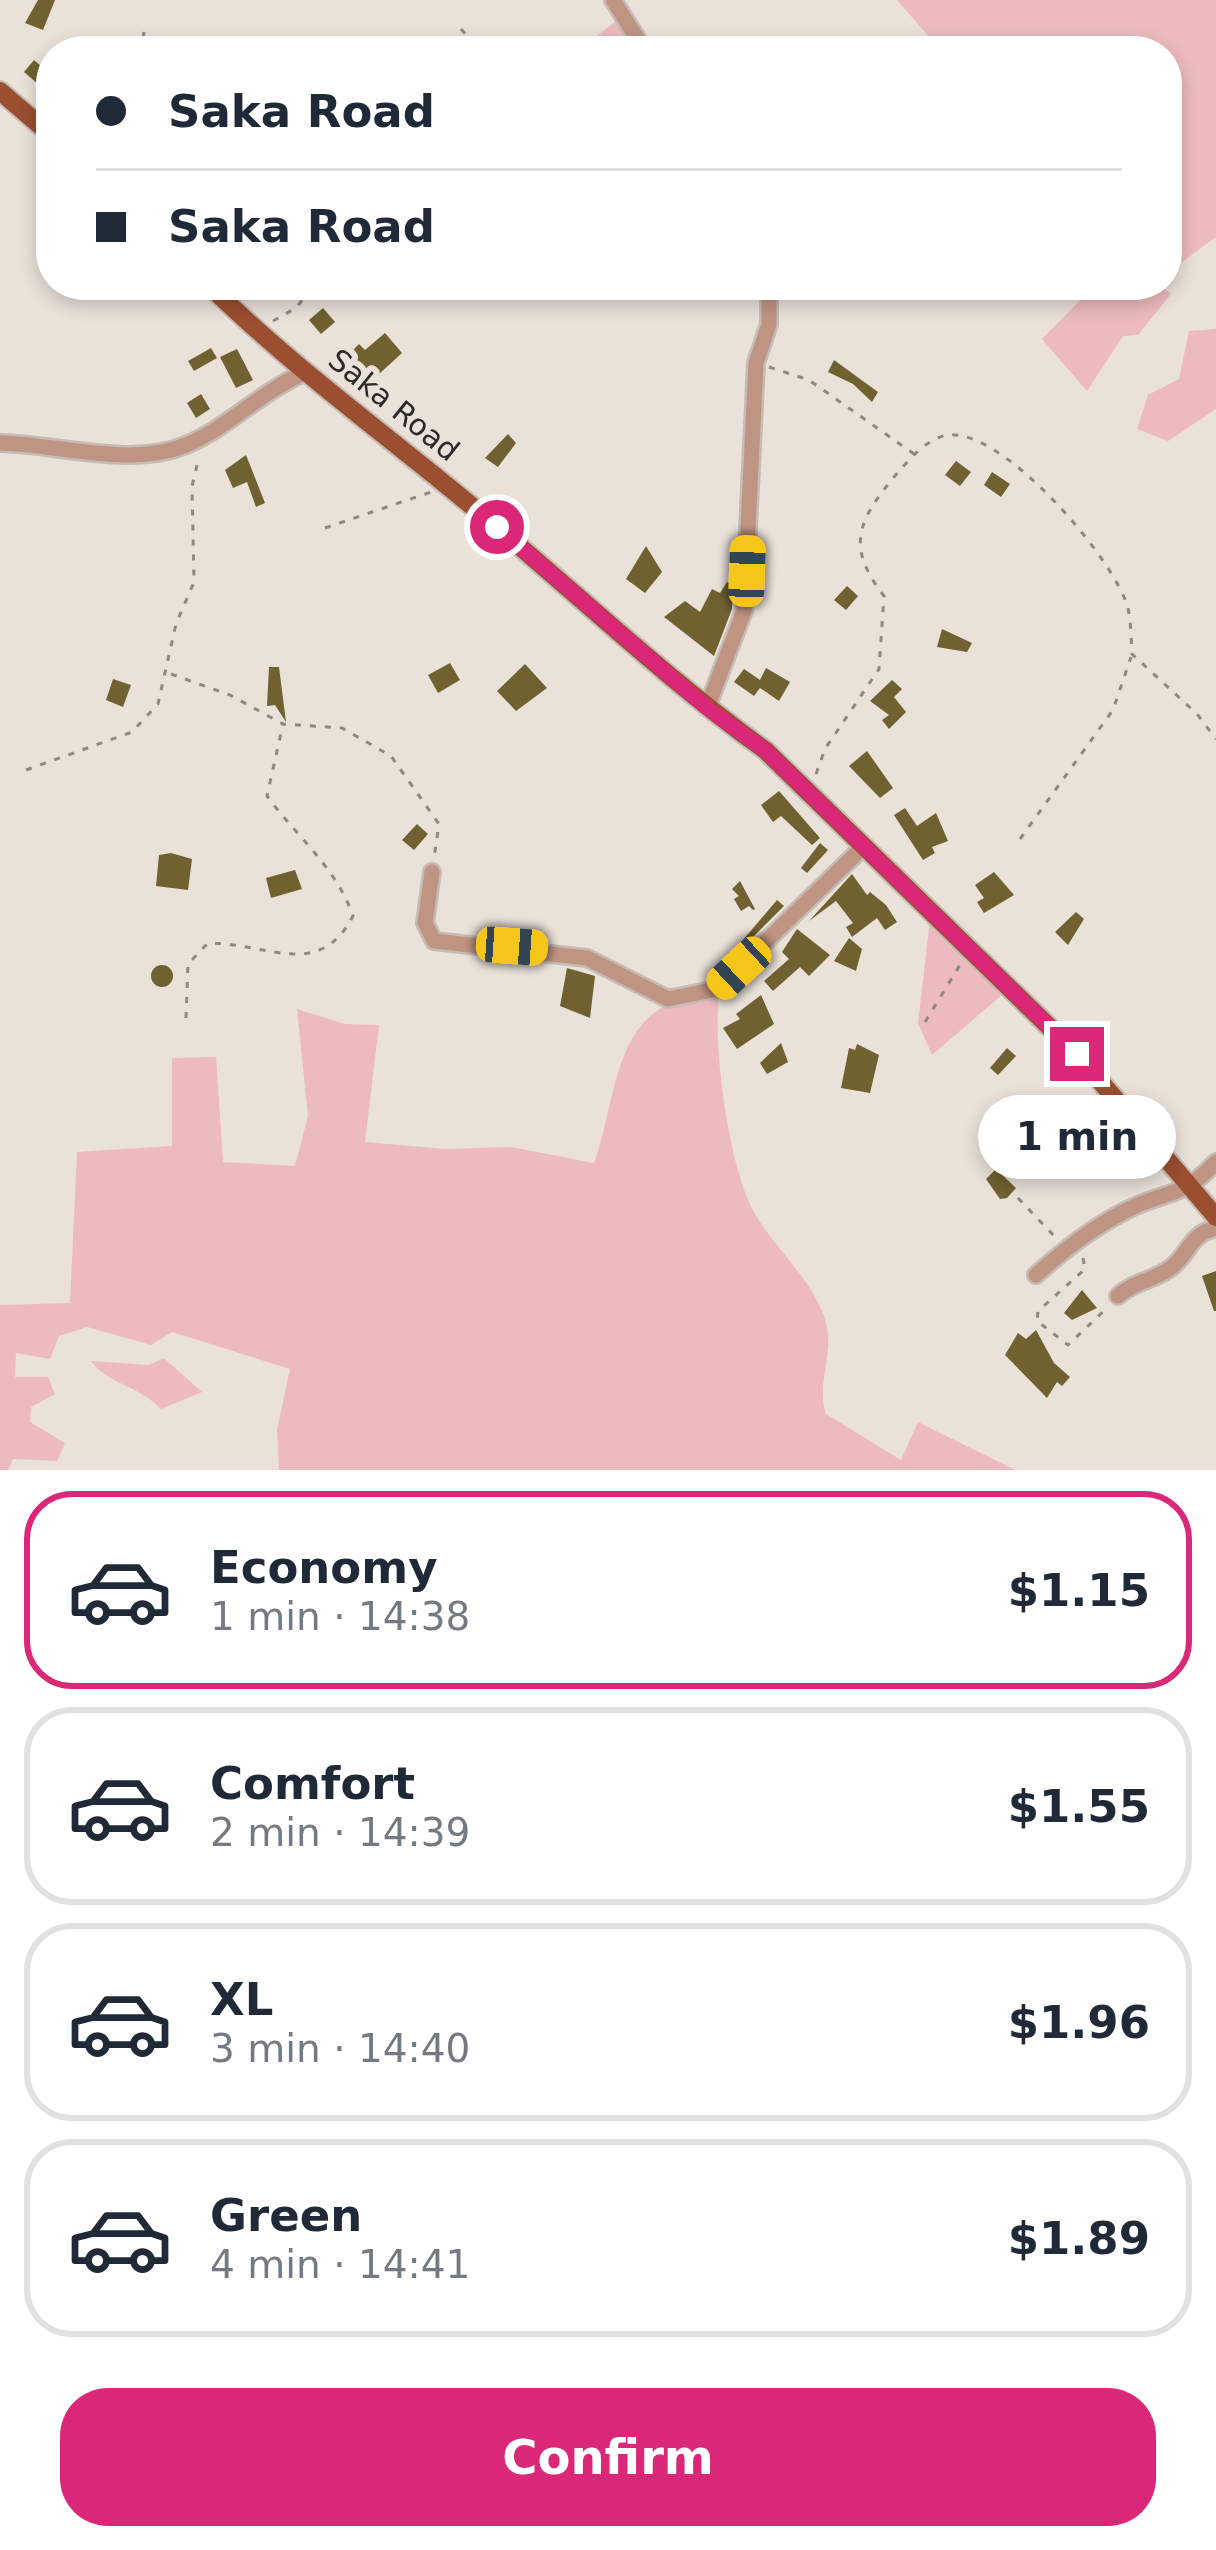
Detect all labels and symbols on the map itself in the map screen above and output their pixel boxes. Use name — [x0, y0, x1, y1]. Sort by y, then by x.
street label: Saka Road — [322, 342, 466, 468]
route start — [470, 500, 524, 554]
car — [728, 534, 766, 608]
car — [475, 926, 549, 966]
car — [700, 930, 778, 1006]
route end — [1050, 1027, 1104, 1081]
callout: 1 min — [978, 1096, 1176, 1180]

